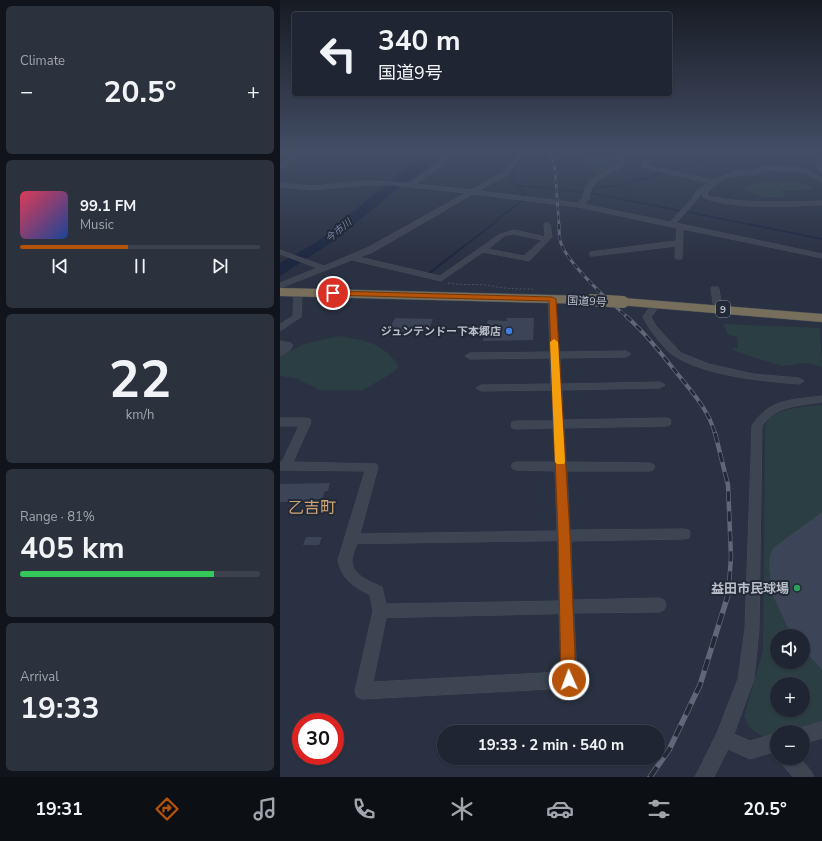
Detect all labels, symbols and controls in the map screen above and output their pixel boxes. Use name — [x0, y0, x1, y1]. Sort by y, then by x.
text: 340 m — [378, 22, 461, 60]
icon: left — [312, 28, 364, 80]
text: Climate — [20, 52, 65, 70]
text: 国道9号 — [378, 61, 443, 85]
text: 20.5° — [104, 72, 176, 113]
text: − — [20, 77, 33, 107]
text: + — [247, 77, 260, 107]
text: 99.1 FM — [80, 196, 136, 216]
water label: 今市川 — [323, 215, 355, 246]
text: Music — [80, 216, 114, 234]
icon: previous — [49, 255, 71, 277]
icon: pause — [129, 255, 151, 277]
icon: next — [209, 255, 231, 277]
pin — [316, 276, 350, 310]
icon: arrive — [322, 282, 344, 304]
street label: 国道9号 — [567, 293, 607, 310]
road number: 9 — [716, 301, 730, 317]
place label: ジュンテンドー下本郷店 — [381, 324, 501, 339]
marker: ジュンテンドー下本郷店 — [504, 326, 514, 336]
text: 22 — [109, 344, 171, 415]
text: km/h — [126, 406, 154, 424]
district label: 乙吉町 — [288, 497, 336, 519]
text: Range · 81% — [20, 508, 95, 526]
text: 405 km — [20, 528, 125, 569]
place label: 益田市民球場 — [711, 580, 789, 598]
marker: 益田市民球場 — [792, 583, 802, 593]
map controls — [770, 629, 810, 765]
button: sound — [770, 629, 810, 669]
position arrow — [548, 659, 590, 701]
text: Arrival — [20, 668, 59, 686]
button: + — [770, 677, 810, 717]
text: 19:33 — [20, 688, 99, 729]
speed limit sign: 30 — [292, 713, 344, 765]
button: − — [770, 725, 810, 765]
text: 19:33 · 2 min · 540 m — [478, 735, 624, 755]
icon: directions — [153, 795, 181, 823]
icon: music — [251, 795, 279, 823]
icon: phone — [350, 795, 378, 823]
icon: climate — [448, 795, 476, 823]
icon: car — [546, 795, 574, 823]
icon: filters — [645, 795, 673, 823]
text: 19:31 — [35, 797, 83, 821]
text: 20.5° — [743, 797, 787, 821]

